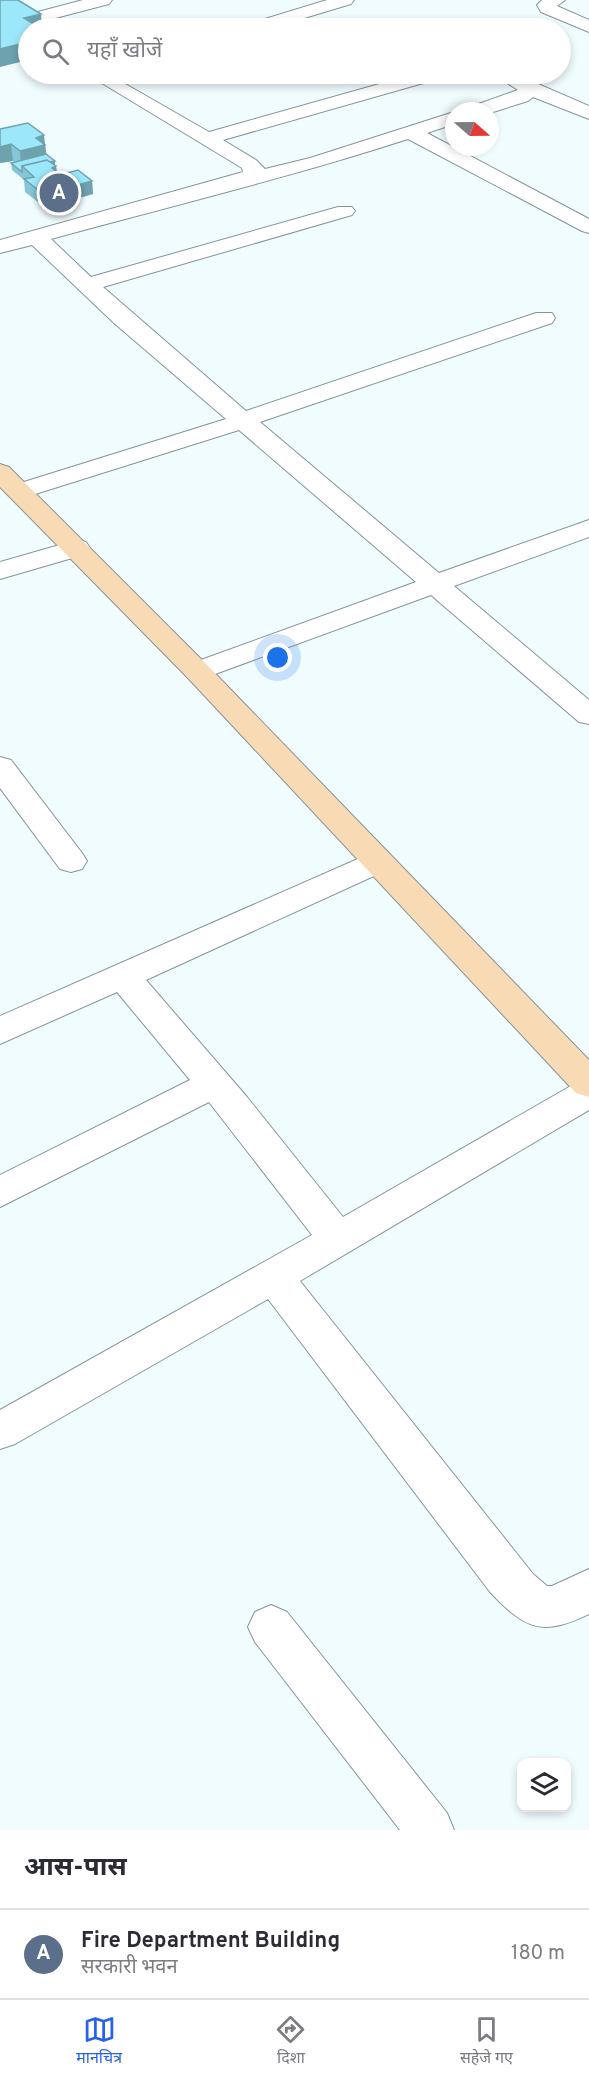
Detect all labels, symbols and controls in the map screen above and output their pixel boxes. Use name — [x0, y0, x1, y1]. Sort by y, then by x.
search box — [18, 18, 571, 84]
icon: search — [39, 35, 72, 68]
text: यहाँ खोजें — [87, 38, 162, 65]
north arrow — [445, 102, 499, 156]
pin: A — [40, 170, 78, 216]
your location — [263, 643, 292, 672]
map controls — [517, 1758, 571, 1812]
button: layers — [517, 1758, 571, 1812]
text: आस-पास — [24, 1852, 127, 1885]
text: Fire Department Building — [81, 1928, 340, 1955]
text: A — [36, 1941, 51, 1967]
text: 180 m — [511, 1941, 565, 1967]
text: सरकारी भवन — [81, 1955, 178, 1981]
tab: मानचित्र — [76, 2013, 122, 2070]
tab: दिशा — [274, 2013, 307, 2070]
tab: सहेजे गए — [460, 2013, 513, 2070]

